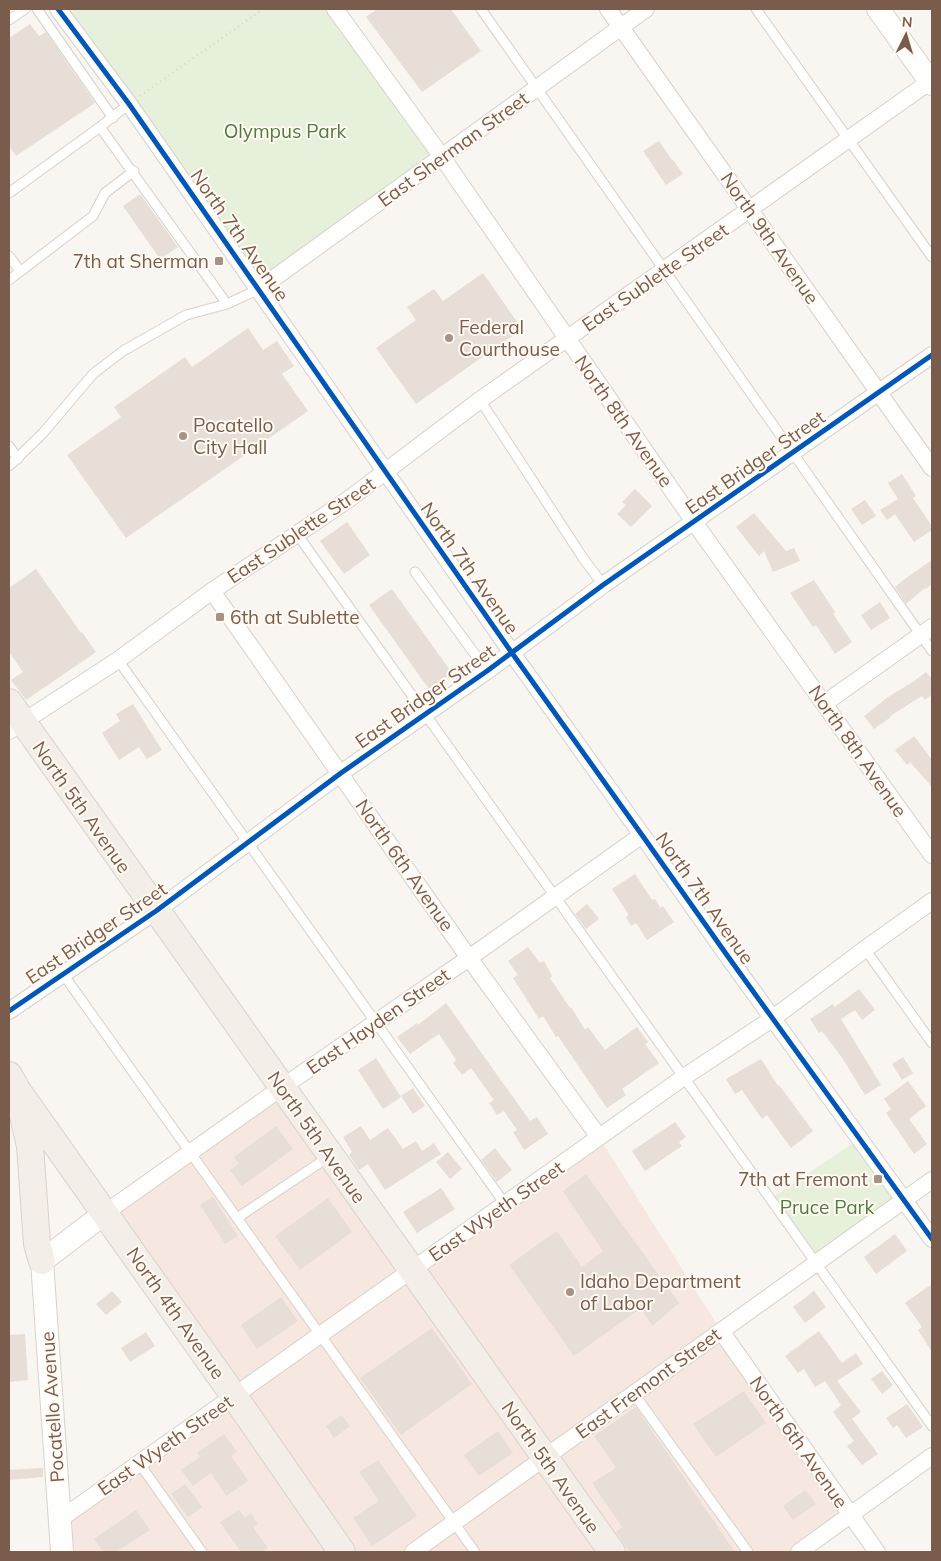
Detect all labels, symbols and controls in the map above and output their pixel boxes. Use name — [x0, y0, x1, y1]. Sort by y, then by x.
north arrow — [881, 10, 931, 60]
text: N — [901, 13, 913, 31]
street label: East Sherman Street — [373, 86, 533, 212]
park label: Olympus Park — [224, 119, 347, 143]
street label: North 7th Avenue — [186, 164, 294, 306]
street label: North 9th Avenue — [716, 167, 824, 309]
street label: East Sublette Street — [577, 217, 733, 337]
place label: 7th at Sherman — [72, 249, 209, 273]
marker: 7th at Sherman — [213, 255, 225, 267]
place label: Federal Courthouse — [459, 315, 560, 361]
marker: Federal Courthouse — [443, 332, 455, 344]
street label: North 8th Avenue — [570, 350, 678, 492]
street label: East Bridger Street — [680, 405, 830, 519]
place label: Pocatello City Hall — [193, 413, 273, 459]
marker: Pocatello City Hall — [177, 430, 189, 442]
street label: East Sublette Street — [222, 471, 380, 588]
street label: North 7th Avenue — [416, 497, 524, 639]
place label: 6th at Sublette — [230, 605, 360, 629]
marker: 6th at Sublette — [214, 611, 226, 623]
street label: East Bridger Street — [350, 639, 500, 753]
street label: North 8th Avenue — [804, 680, 912, 822]
street label: North 5th Avenue — [28, 736, 136, 878]
street label: North 6th Avenue — [351, 794, 459, 936]
street label: North 7th Avenue — [651, 827, 759, 969]
street label: East Bridger Street — [21, 877, 172, 989]
street label: East Hayden Street — [302, 962, 455, 1079]
street label: North 5th Avenue — [263, 1066, 371, 1208]
street label: East Wyeth Street — [424, 1155, 569, 1267]
place label: 7th at Fremont — [738, 1167, 868, 1191]
marker: 7th at Fremont — [872, 1173, 884, 1185]
park label: Pruce Park — [780, 1195, 874, 1219]
street label: North 4th Avenue — [122, 1242, 230, 1384]
place label: Idaho Department of Labor — [580, 1269, 741, 1315]
marker: Idaho Department of Labor — [564, 1286, 576, 1298]
street label: East Fremont Street — [571, 1322, 726, 1444]
street label: Pocatello Avenue — [35, 1331, 69, 1483]
street label: North 6th Avenue — [745, 1371, 853, 1513]
street label: East Wyeth Street — [93, 1389, 238, 1501]
street label: North 5th Avenue — [497, 1396, 605, 1538]

